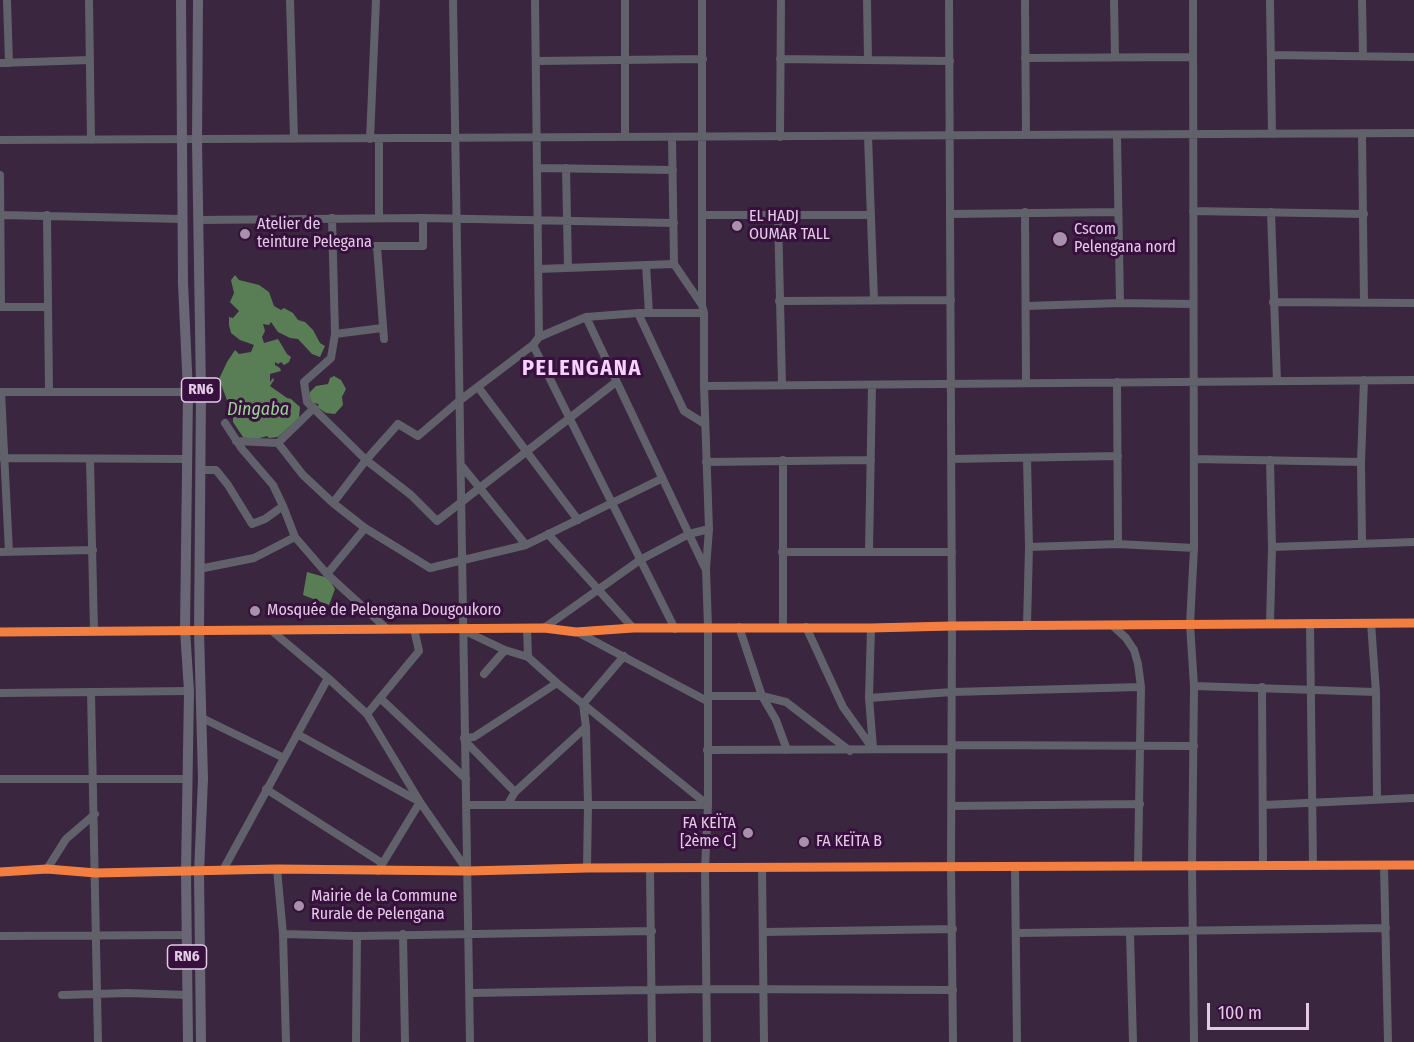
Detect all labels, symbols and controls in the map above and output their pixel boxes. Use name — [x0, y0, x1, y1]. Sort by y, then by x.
place label: EL HADJ OUMAR TALL — [749, 207, 830, 245]
place label: Atelier de teinture Pelegana — [257, 215, 372, 253]
marker: EL HADJ OUMAR TALL — [730, 219, 744, 233]
place label: Cscom Pelengana nord — [1074, 220, 1176, 258]
marker: Atelier de teinture Pelegana — [238, 227, 252, 241]
marker: Cscom Pelengana nord — [1051, 230, 1069, 248]
district label: PELENGANA — [522, 356, 642, 382]
road number: RN6 — [182, 378, 220, 402]
water label: Dingaba — [227, 399, 289, 421]
place label: Mosquée de Pelengana Dougoukoro — [267, 601, 501, 621]
marker: Mosquée de Pelengana Dougoukoro — [248, 604, 262, 618]
place label: FA KEÏTA [2ème C] — [680, 814, 736, 852]
marker: FA KEÏTA [2ème C] — [741, 826, 755, 840]
place label: FA KEÏTA B — [816, 832, 882, 852]
marker: FA KEÏTA B — [797, 835, 811, 849]
place label: Mairie de la Commune Rurale de Pelengana — [311, 887, 457, 925]
marker: Mairie de la Commune Rurale de Pelengana — [292, 899, 306, 913]
road number: RN6 — [168, 945, 207, 969]
scale bar — [1210, 991, 1312, 1029]
text: 100 m — [1218, 1002, 1262, 1024]

